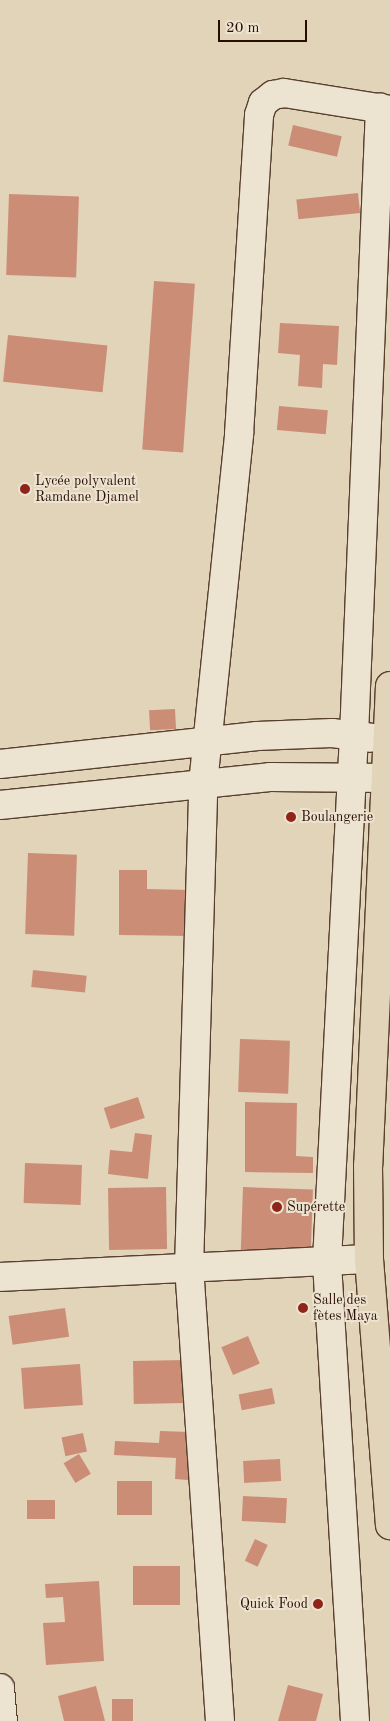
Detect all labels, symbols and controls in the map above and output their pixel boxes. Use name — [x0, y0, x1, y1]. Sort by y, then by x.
scale bar — [220, 10, 309, 42]
text: 20 m — [226, 21, 260, 36]
place label: Lycée polyvalent Ramdane Djamel — [35, 473, 139, 506]
marker: Lycée polyvalent Ramdane Djamel — [19, 483, 31, 495]
place label: Boulangerie — [301, 809, 373, 825]
marker: Boulangerie — [285, 811, 297, 823]
place label: Supérette — [287, 1199, 345, 1215]
marker: Supérette — [271, 1201, 283, 1213]
place label: Salle des fètes Maya — [313, 1292, 378, 1324]
marker: Salle des fètes Maya — [297, 1302, 309, 1314]
place label: Quick Food — [240, 1596, 308, 1612]
marker: Quick Food — [312, 1598, 324, 1610]

